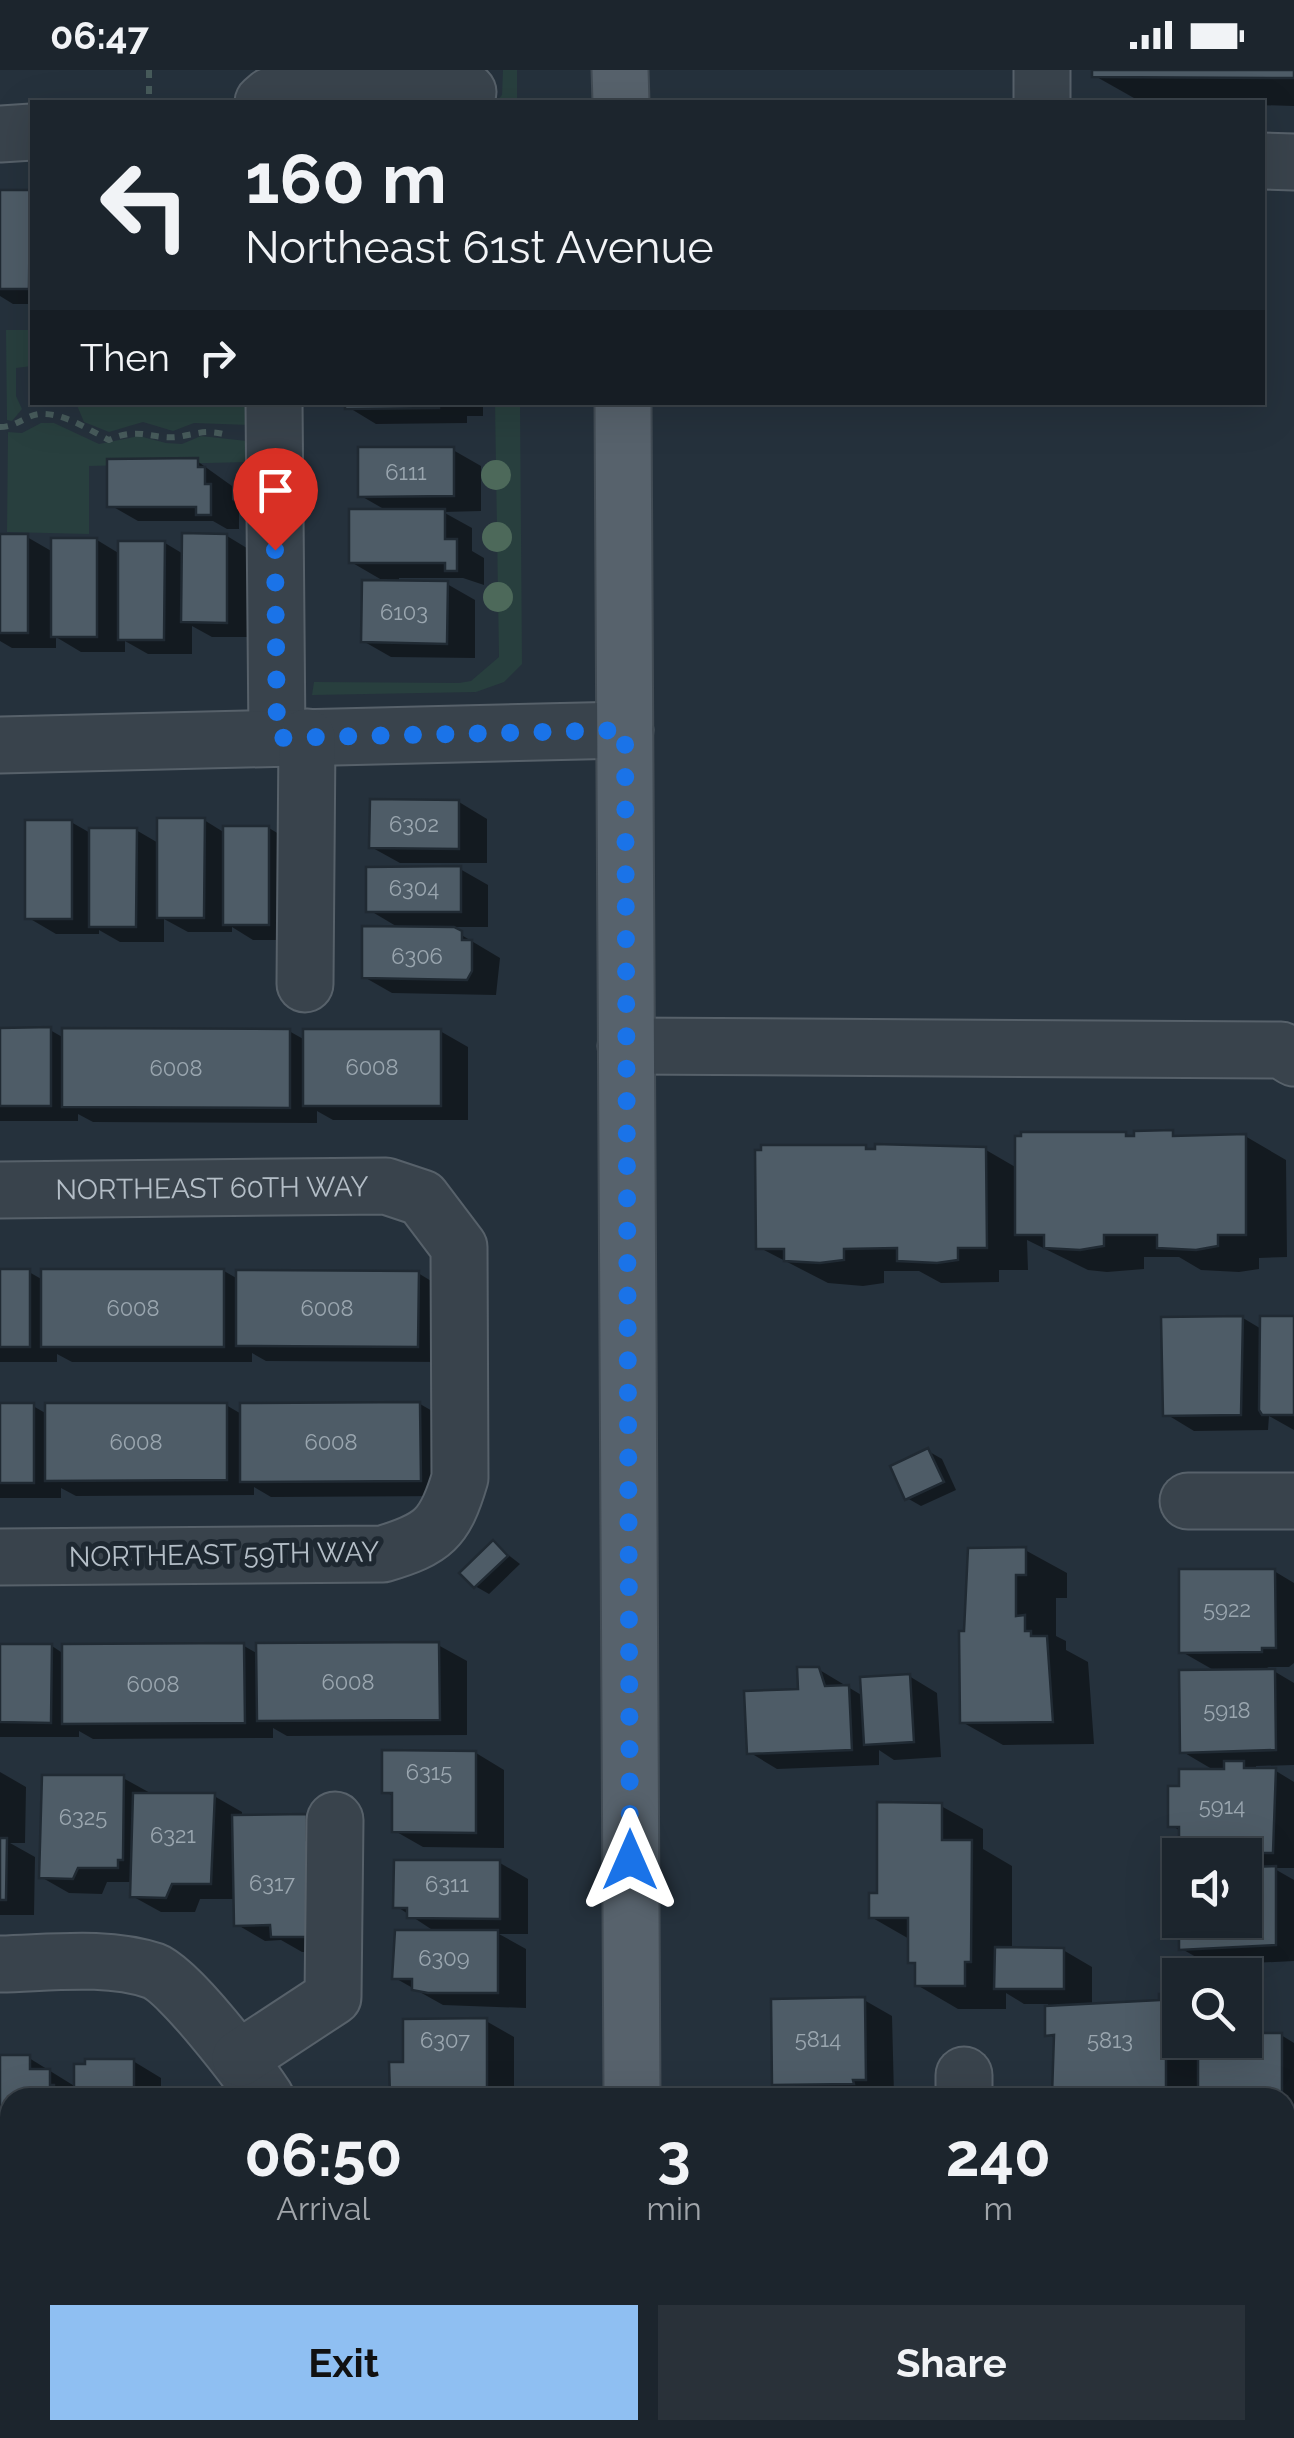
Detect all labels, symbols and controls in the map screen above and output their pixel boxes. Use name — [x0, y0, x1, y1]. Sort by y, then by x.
text: 06:47 — [50, 13, 149, 58]
text: 160 m — [245, 137, 447, 219]
icon: left — [80, 140, 210, 270]
text: Northeast 61st Avenue — [245, 221, 714, 274]
icon: right — [190, 330, 245, 385]
text: Then — [80, 335, 170, 380]
pin — [233, 448, 318, 551]
house number: 6111 — [385, 459, 427, 485]
icon: arrive — [248, 463, 303, 518]
house number: 6103 — [380, 599, 428, 625]
house number: 6302 — [389, 811, 439, 837]
house number: 6304 — [389, 875, 439, 901]
house number: 6306 — [391, 943, 443, 969]
house number: 6008 — [345, 1054, 399, 1080]
house number: 6008 — [149, 1055, 203, 1081]
street label: NORTHEAST 60TH WAY — [55, 1170, 369, 1206]
house number: 6008 — [106, 1295, 160, 1321]
house number: 6008 — [300, 1295, 354, 1321]
house number: 6008 — [109, 1429, 163, 1455]
house number: 6008 — [304, 1429, 358, 1455]
street label: NORTHEAST 59TH WAY — [68, 1535, 380, 1574]
house number: 5922 — [1203, 1596, 1251, 1622]
house number: 6008 — [321, 1669, 375, 1695]
house number: 6008 — [126, 1671, 180, 1697]
house number: 5918 — [1203, 1697, 1251, 1723]
house number: 6315 — [406, 1759, 452, 1785]
house number: 5914 — [1199, 1793, 1245, 1819]
house number: 6325 — [59, 1804, 107, 1830]
position arrow — [578, 1808, 682, 1912]
house number: 6321 — [150, 1822, 196, 1848]
map controls — [1162, 1838, 1262, 2058]
button: sound — [1162, 1838, 1262, 1938]
house number: 6317 — [249, 1870, 295, 1896]
house number: 6311 — [425, 1871, 469, 1897]
house number: 6309 — [418, 1945, 470, 1971]
button: search — [1162, 1958, 1262, 2058]
house number: 5814 — [795, 2026, 841, 2052]
house number: 6307 — [420, 2027, 470, 2053]
house number: 5813 — [1087, 2027, 1133, 2053]
text: 06:50 — [244, 2120, 402, 2190]
text: 3 — [657, 2120, 691, 2190]
text: 240 — [946, 2120, 1051, 2190]
text: Arrival — [276, 2190, 370, 2227]
text: min — [647, 2190, 702, 2227]
text: m — [984, 2190, 1013, 2227]
button: Exit — [50, 2305, 638, 2420]
button: Share — [658, 2305, 1245, 2420]

